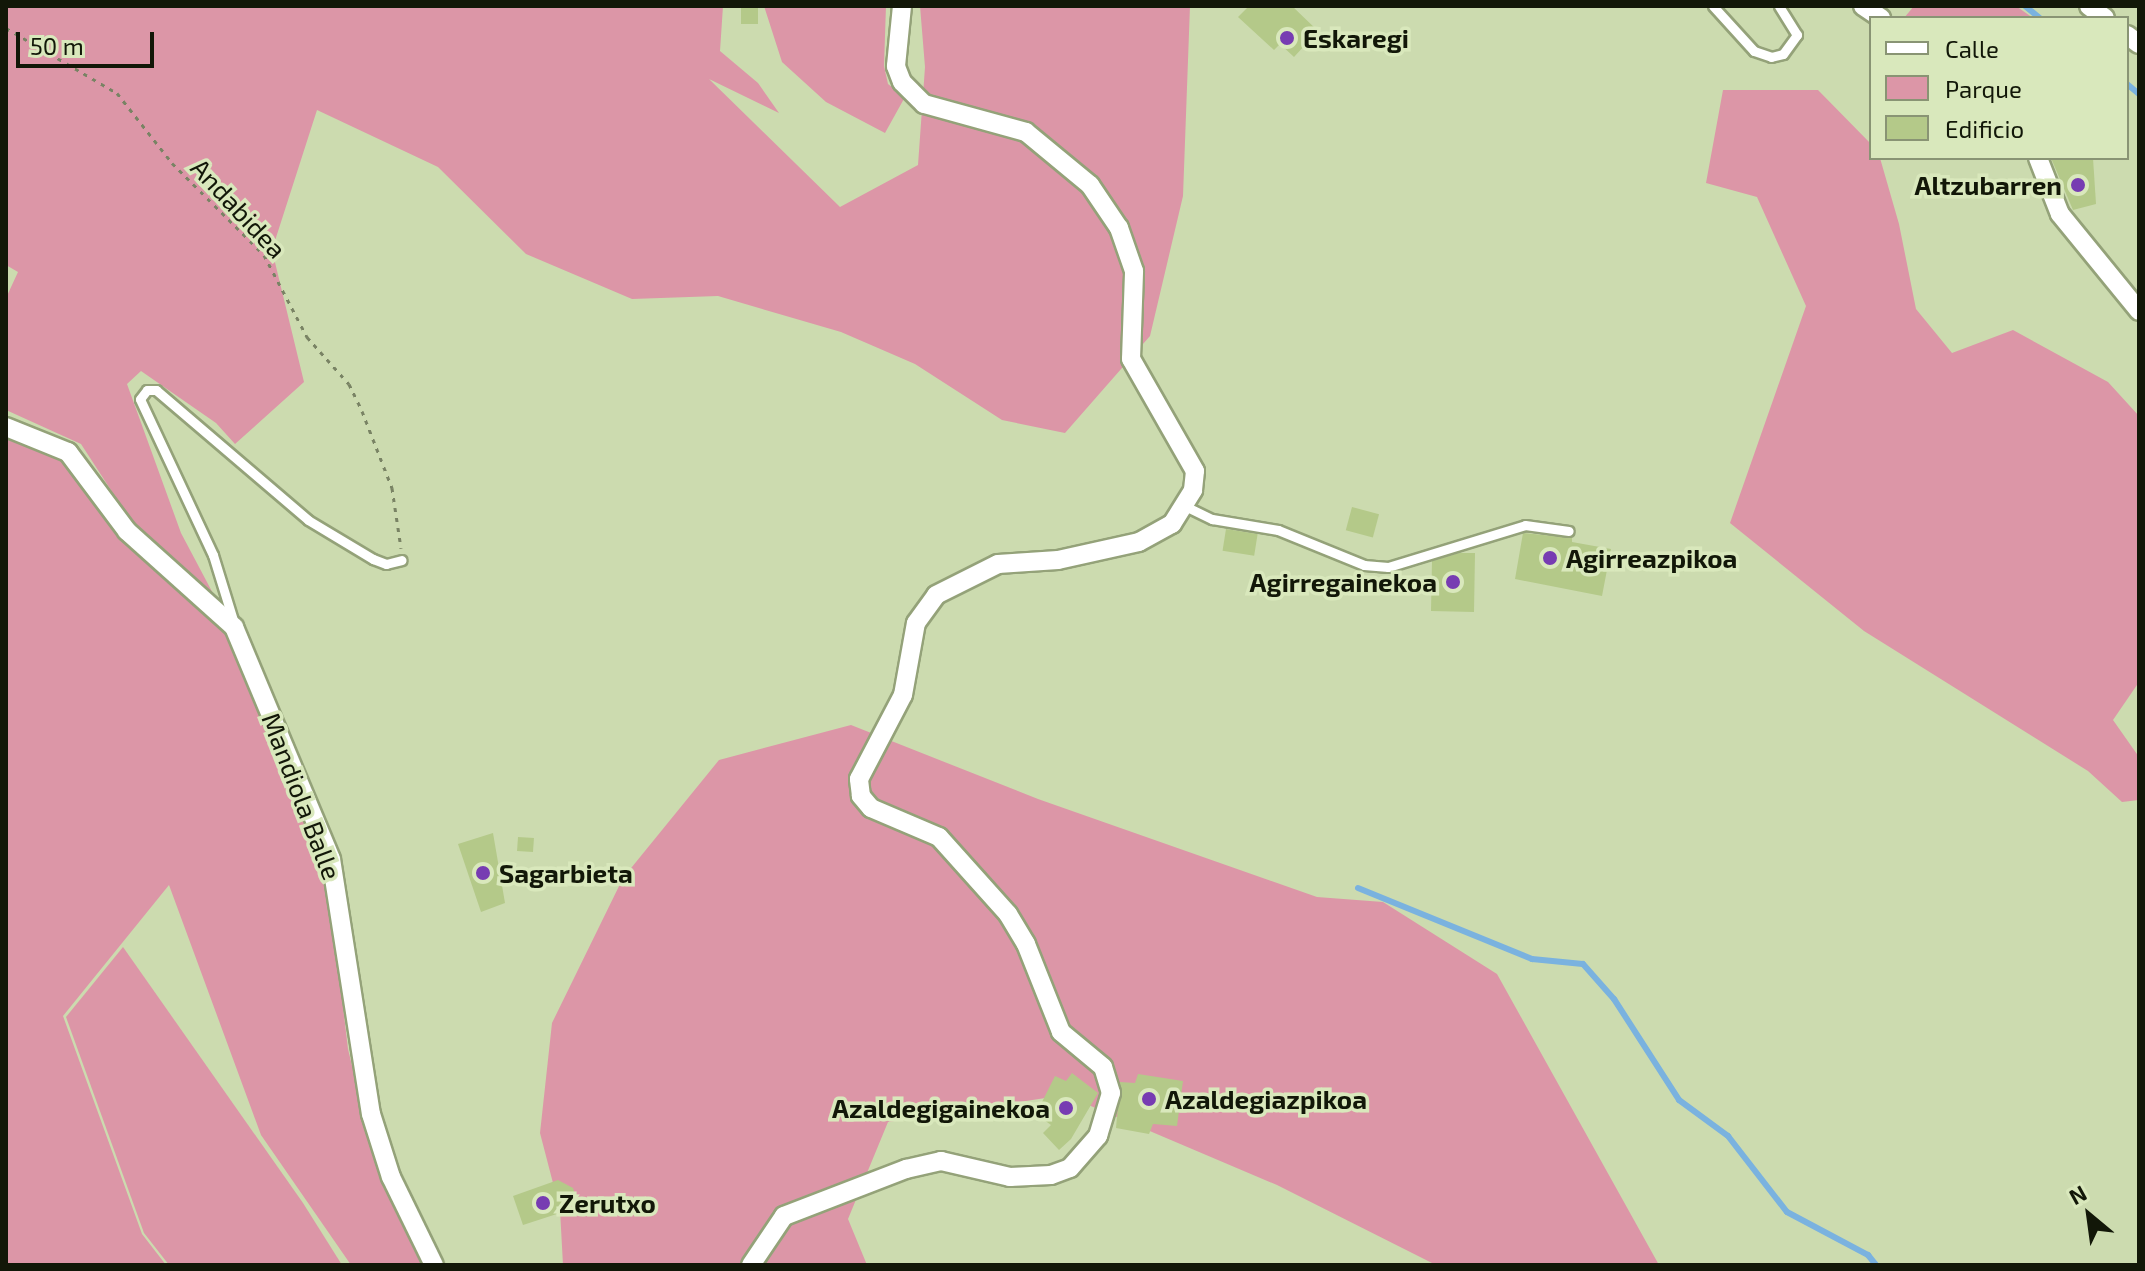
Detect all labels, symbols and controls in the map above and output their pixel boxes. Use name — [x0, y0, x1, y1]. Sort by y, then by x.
scale bar — [20, 16, 158, 66]
legend — [1869, 16, 2129, 160]
place label: Eskaregi — [1303, 22, 1409, 54]
marker: Eskaregi — [1278, 29, 1296, 47]
text: 50 m — [30, 31, 84, 60]
text: Calle — [1945, 34, 1999, 63]
text: Parque — [1945, 74, 2022, 103]
text: Edificio — [1945, 114, 2024, 143]
street label: Andabidea — [185, 152, 293, 264]
place label: Altzubarren — [1915, 169, 2062, 201]
marker: Altzubarren — [2069, 176, 2087, 194]
place label: Agirreazpikoa — [1566, 542, 1737, 574]
marker: Agirreazpikoa — [1541, 549, 1559, 567]
place label: Agirregainekoa — [1250, 566, 1437, 598]
marker: Agirregainekoa — [1444, 573, 1462, 591]
street label: Mandiola Balle — [256, 708, 348, 884]
place label: Sagarbieta — [499, 857, 633, 889]
marker: Sagarbieta — [474, 864, 492, 882]
place label: Azaldegiazpikoa — [1165, 1083, 1367, 1115]
marker: Azaldegiazpikoa — [1140, 1090, 1158, 1108]
place label: Azaldegigainekoa — [832, 1092, 1050, 1124]
marker: Azaldegigainekoa — [1057, 1099, 1075, 1117]
north arrow — [2049, 1175, 2129, 1255]
text: N — [2064, 1179, 2091, 1209]
place label: Zerutxo — [559, 1187, 656, 1219]
marker: Zerutxo — [534, 1194, 552, 1212]

